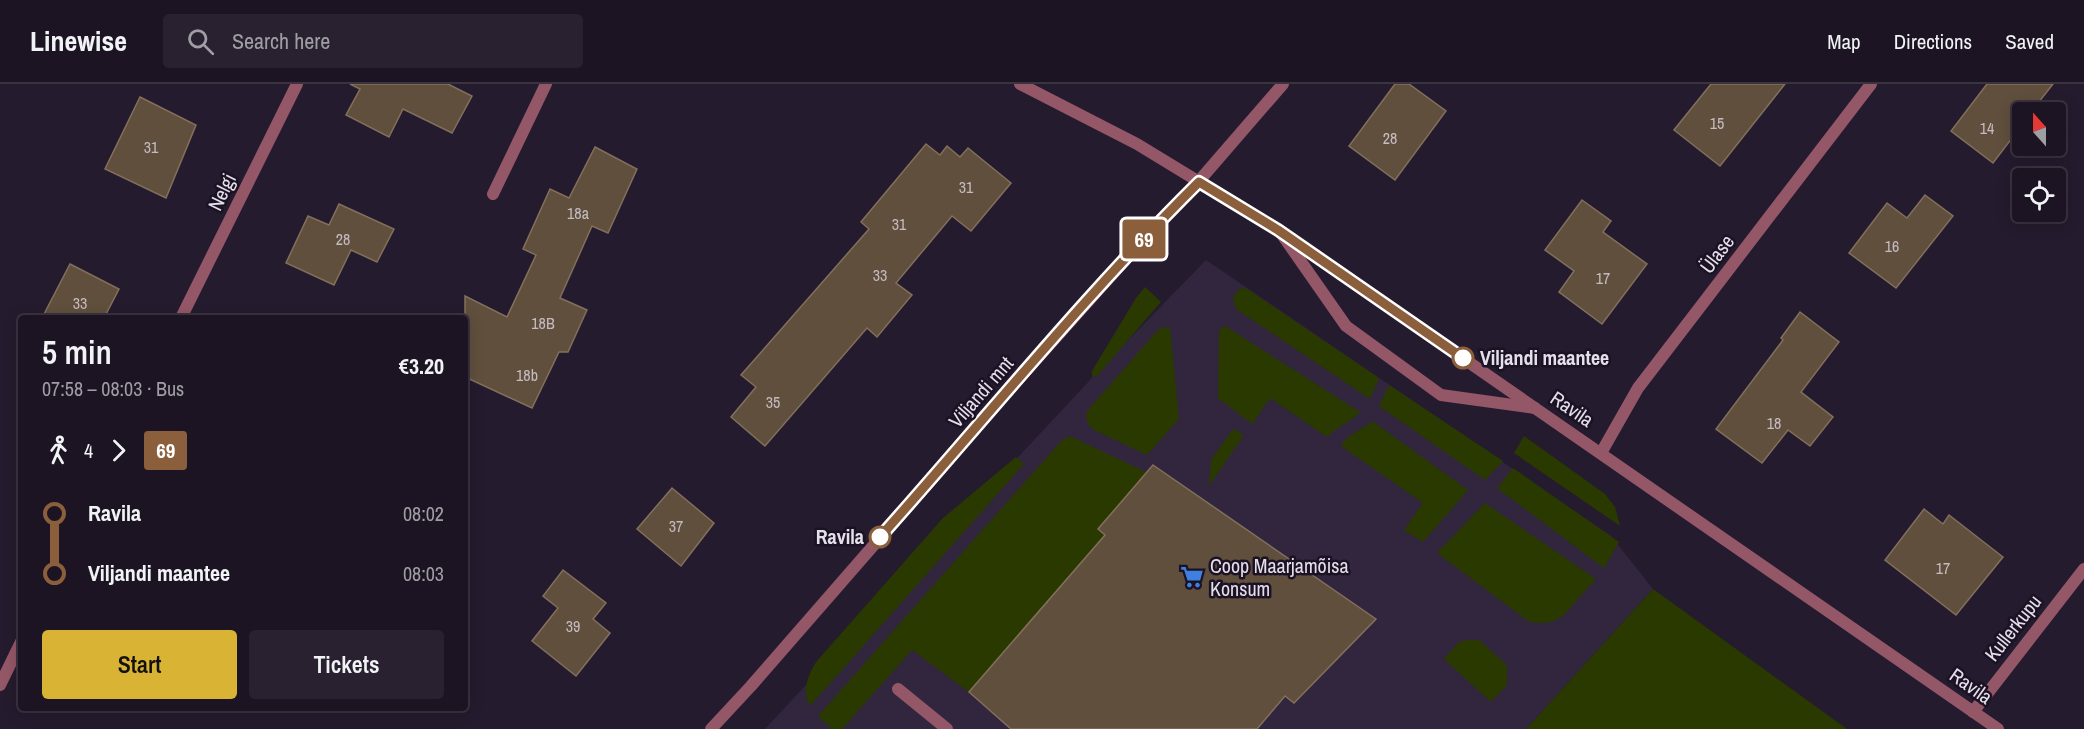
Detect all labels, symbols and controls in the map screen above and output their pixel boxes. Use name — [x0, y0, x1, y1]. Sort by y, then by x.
search box — [163, 14, 583, 68]
text: Linewise — [30, 22, 127, 60]
icon: search — [184, 25, 217, 58]
text: Search here — [232, 26, 330, 56]
text: Map — [1827, 27, 1861, 56]
text: Directions — [1894, 27, 1972, 56]
text: Saved — [2005, 27, 2054, 56]
north arrow — [2012, 102, 2066, 156]
map controls — [2012, 102, 2066, 222]
house number: 15 — [1710, 112, 1724, 134]
house number: 14 — [1980, 117, 1994, 139]
house number: 28 — [1383, 127, 1397, 149]
house number: 31 — [144, 136, 159, 158]
button: locate — [2012, 168, 2066, 222]
street label: Nelgi — [201, 169, 242, 215]
house number: 31 — [959, 176, 974, 198]
house number: 18a — [567, 202, 590, 224]
house number: 31 — [892, 213, 907, 235]
line badge: 69 — [1117, 220, 1171, 258]
text: 69 — [1134, 225, 1154, 254]
house number: 28 — [336, 228, 350, 250]
street label: Ülase — [1693, 229, 1740, 279]
house number: 16 — [1885, 235, 1899, 257]
house number: 33 — [873, 264, 887, 286]
house number: 17 — [1596, 267, 1610, 289]
house number: 33 — [73, 292, 87, 314]
house number: 18B — [531, 312, 555, 334]
text: 5 min — [42, 330, 112, 374]
place label: Viljandi maantee — [1480, 344, 1609, 371]
marker: Viljandi maantee — [1452, 347, 1474, 369]
street label: Viljandi mnt — [942, 350, 1019, 433]
text: €3.20 — [399, 351, 444, 381]
house number: 18b — [516, 364, 538, 386]
text: 07:58 – 08:03 · Bus — [42, 375, 184, 402]
street label: Ravila — [1545, 384, 1599, 433]
house number: 35 — [766, 391, 780, 413]
house number: 18 — [1767, 412, 1781, 434]
icon: walk — [42, 434, 75, 467]
icon: forward — [102, 434, 135, 467]
text: 69 — [156, 436, 175, 465]
text: 4 — [84, 437, 93, 464]
text: Ravila — [88, 498, 141, 528]
text: 08:02 — [403, 500, 444, 527]
house number: 37 — [669, 515, 683, 537]
place label: Ravila — [816, 523, 864, 550]
marker: Ravila — [869, 526, 891, 548]
place label: Coop Maarjamõisa Konsum — [1210, 552, 1349, 602]
house number: 17 — [1936, 557, 1950, 579]
text: Viljandi maantee — [88, 558, 230, 588]
text: 08:03 — [403, 560, 444, 587]
supermarket icon: Coop Maarjamõisa Konsum — [1179, 564, 1205, 590]
street label: Kullerkupu — [1978, 589, 2047, 667]
house number: 39 — [566, 615, 580, 637]
button: Start — [42, 630, 237, 699]
button: Tickets — [249, 630, 444, 699]
street label: Ravila — [1945, 661, 1998, 710]

